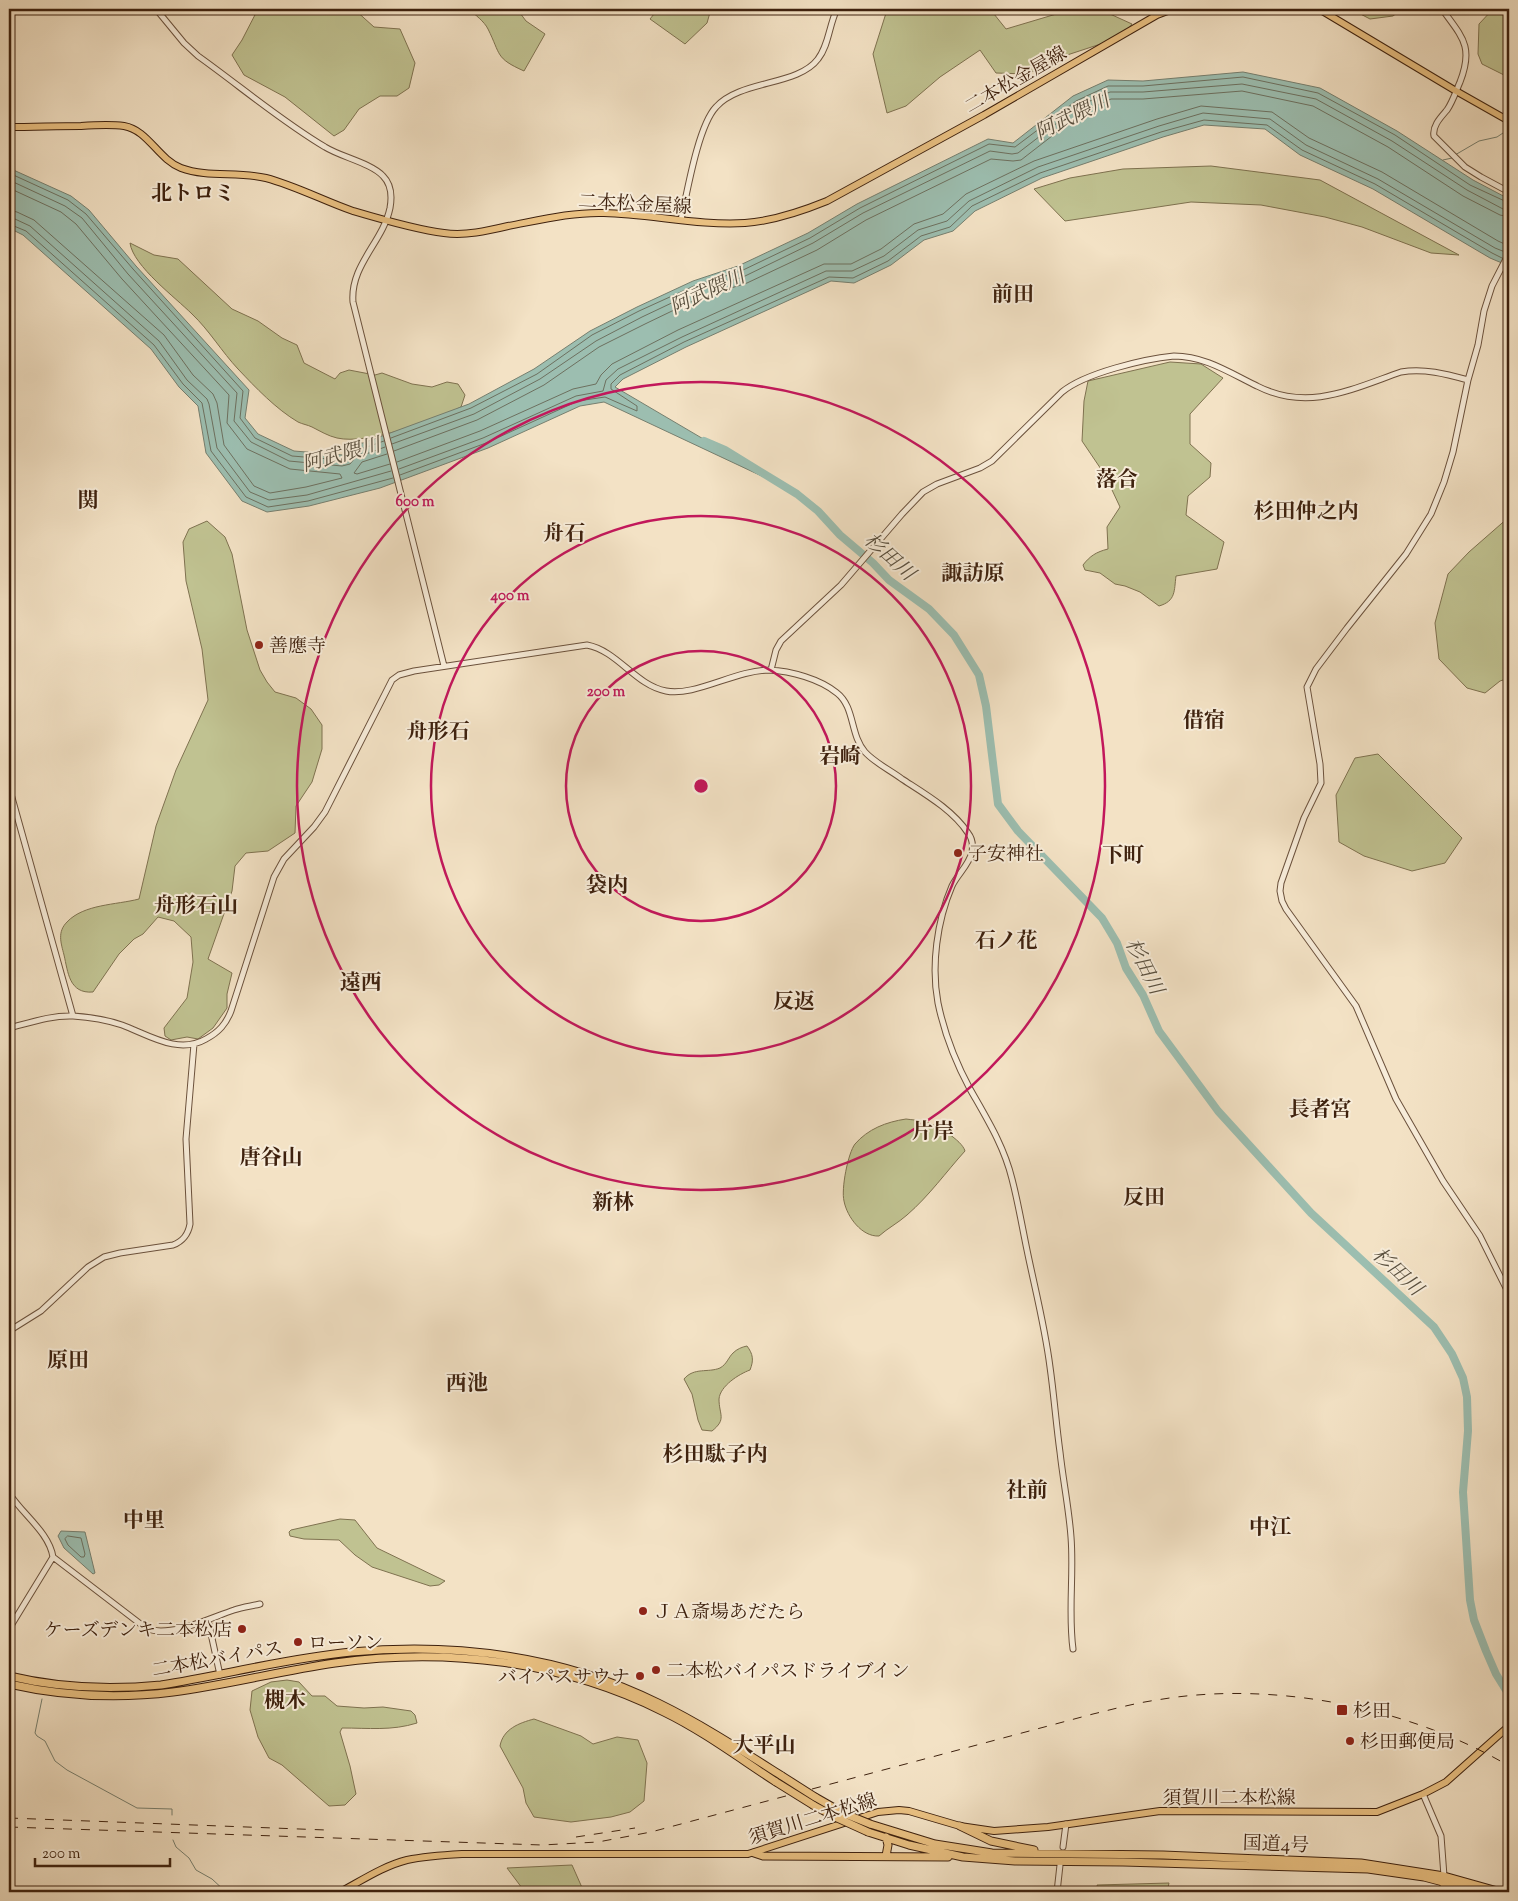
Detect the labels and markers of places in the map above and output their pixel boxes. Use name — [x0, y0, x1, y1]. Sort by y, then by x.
place label: 善應寺 — [269, 634, 326, 661]
marker: 善應寺 — [253, 639, 265, 651]
centre of rings — [692, 777, 710, 795]
place label: 子安神社 — [968, 842, 1044, 869]
marker: 子安神社 — [952, 847, 964, 859]
place label: ＪＡ斎場あだたら — [653, 1600, 805, 1627]
marker: ＪＡ斎場あだたら — [637, 1605, 649, 1617]
place label: ケーズデンキ二本松店 — [44, 1618, 232, 1645]
marker: ケーズデンキ二本松店 — [236, 1623, 248, 1635]
place label: ローソン — [308, 1631, 383, 1658]
marker: ローソン — [292, 1636, 304, 1648]
place label: 二本松バイパスドライブイン — [666, 1659, 910, 1686]
marker: 二本松バイパスドライブイン — [650, 1664, 662, 1676]
place label: バイパスサウナ — [498, 1665, 630, 1692]
marker: バイパスサウナ — [634, 1670, 646, 1682]
place label: 杉田 — [1353, 1699, 1391, 1726]
marker: 杉田 — [1335, 1703, 1349, 1717]
place label: 杉田郵便局 — [1360, 1730, 1455, 1757]
marker: 杉田郵便局 — [1344, 1735, 1356, 1747]

